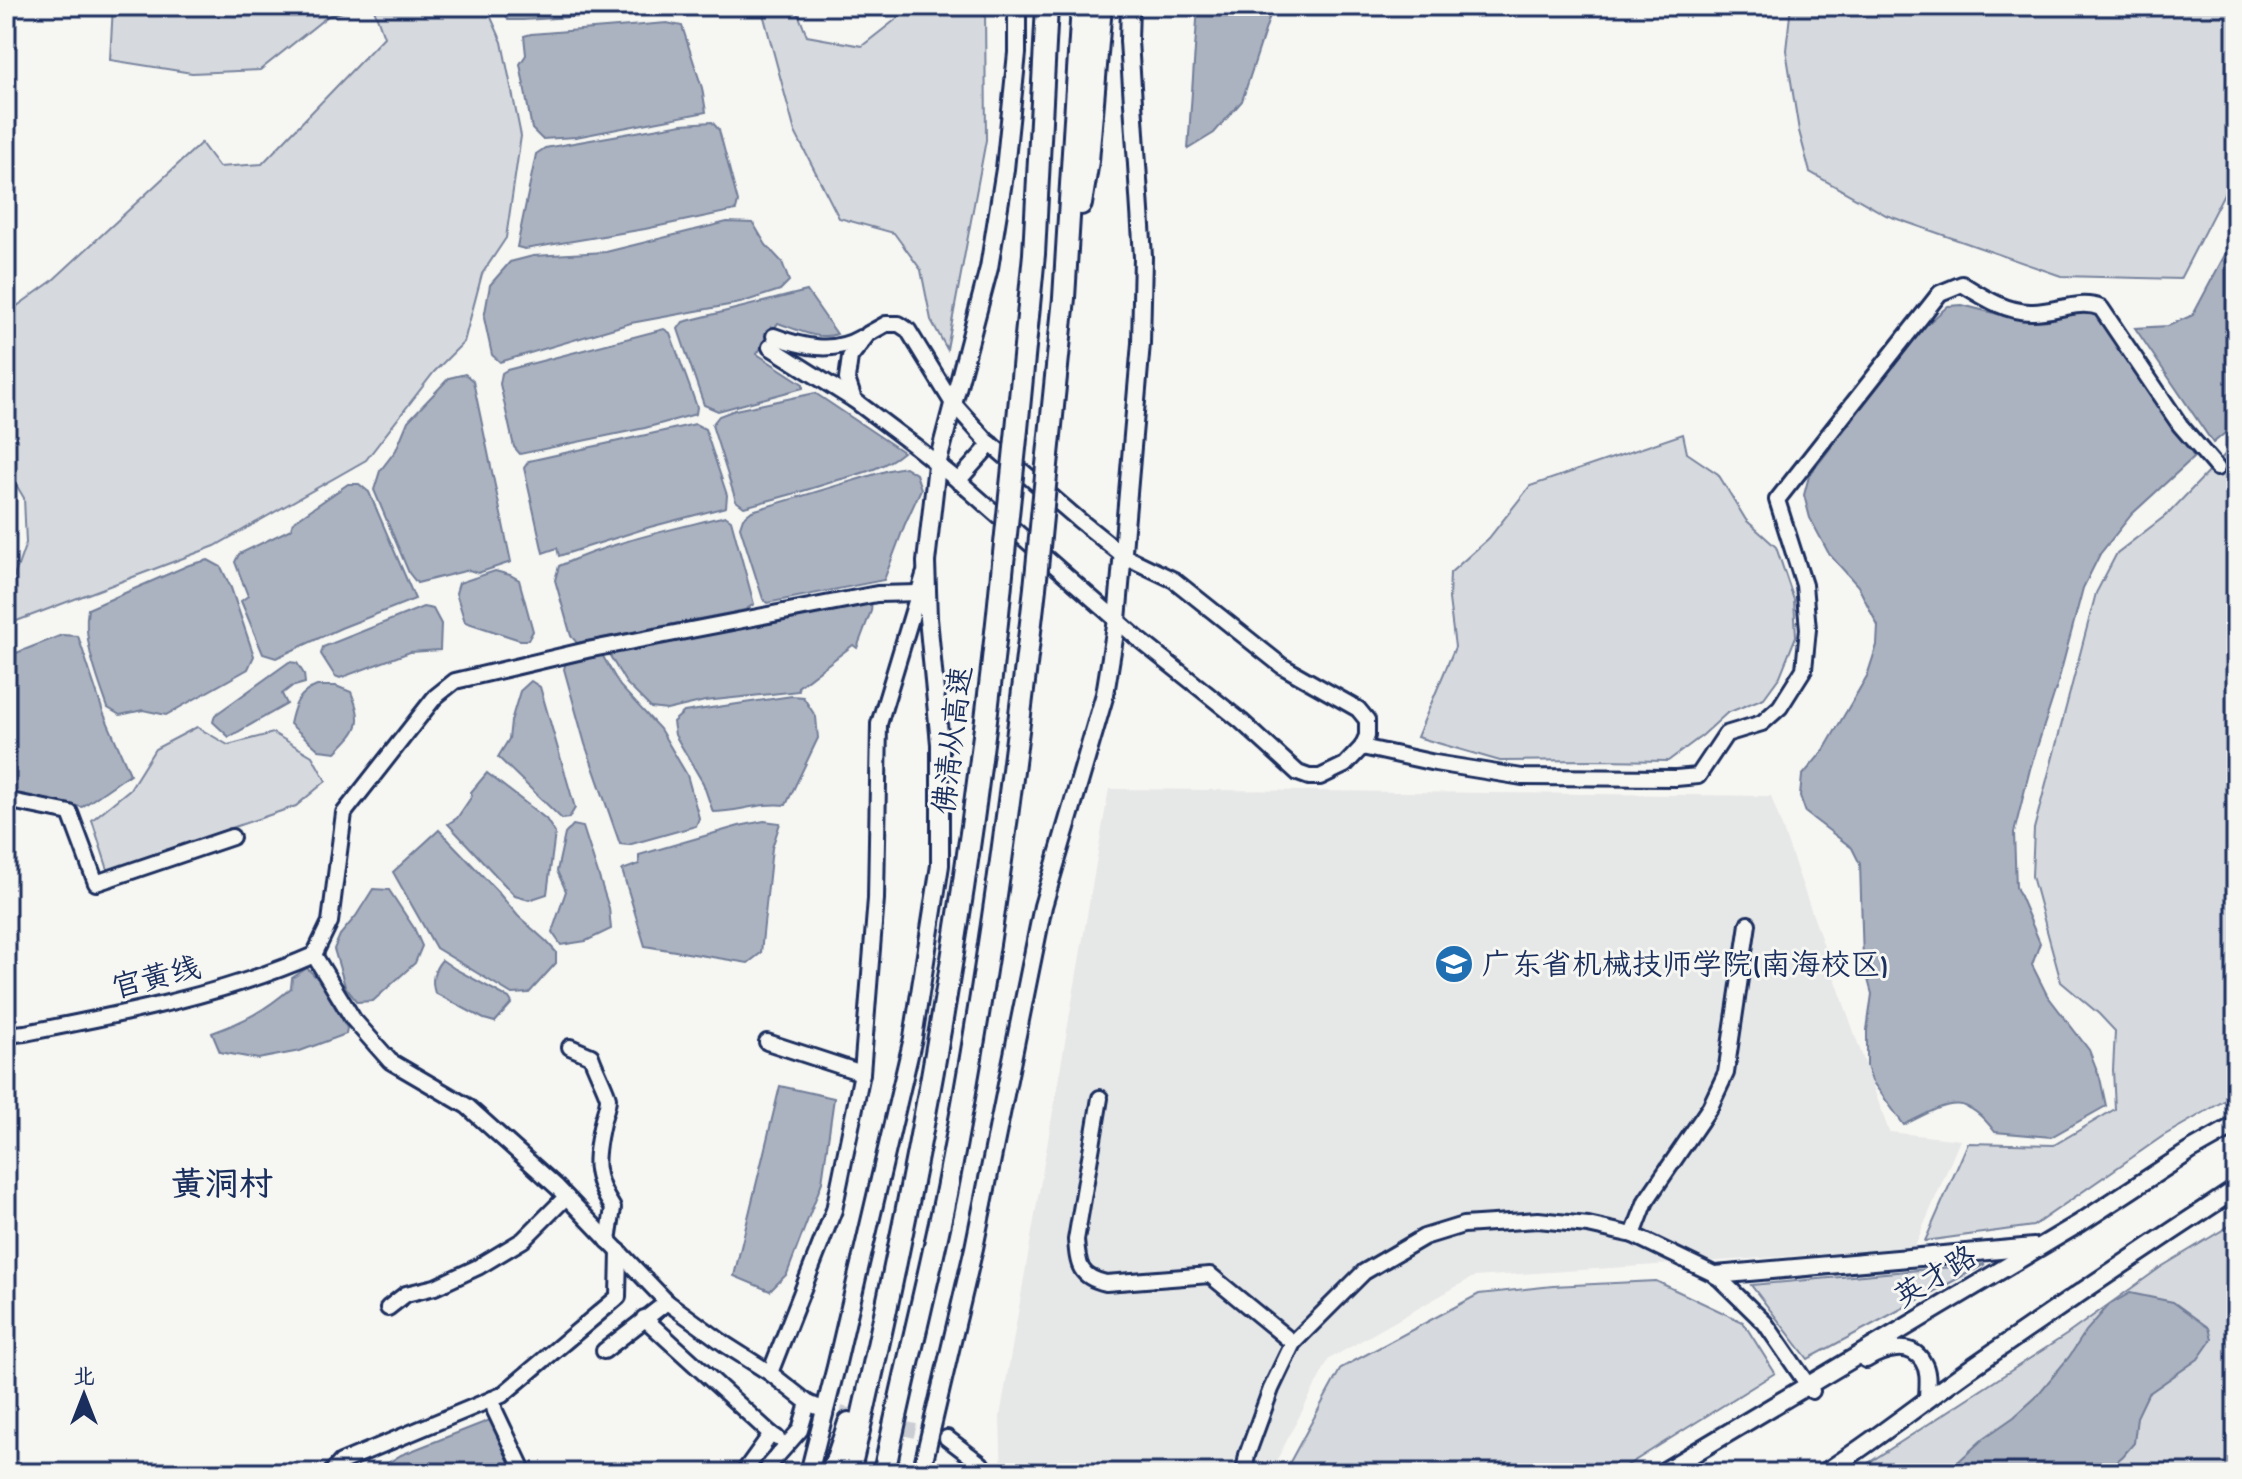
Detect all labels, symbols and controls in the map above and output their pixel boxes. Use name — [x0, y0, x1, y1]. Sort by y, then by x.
street label: 佛清从高速 — [928, 664, 983, 817]
school or university icon: 广东省机械技师学院(南海校区) — [1433, 943, 1475, 985]
place label: 广东省机械技师学院(南海校区) — [1482, 949, 1889, 986]
street label: 官黄线 — [109, 952, 205, 1009]
district label: 黄洞村 — [171, 1167, 273, 1209]
street label: 英才路 — [1889, 1240, 1985, 1318]
north arrow — [44, 1355, 124, 1435]
text: 北 — [73, 1366, 95, 1392]

